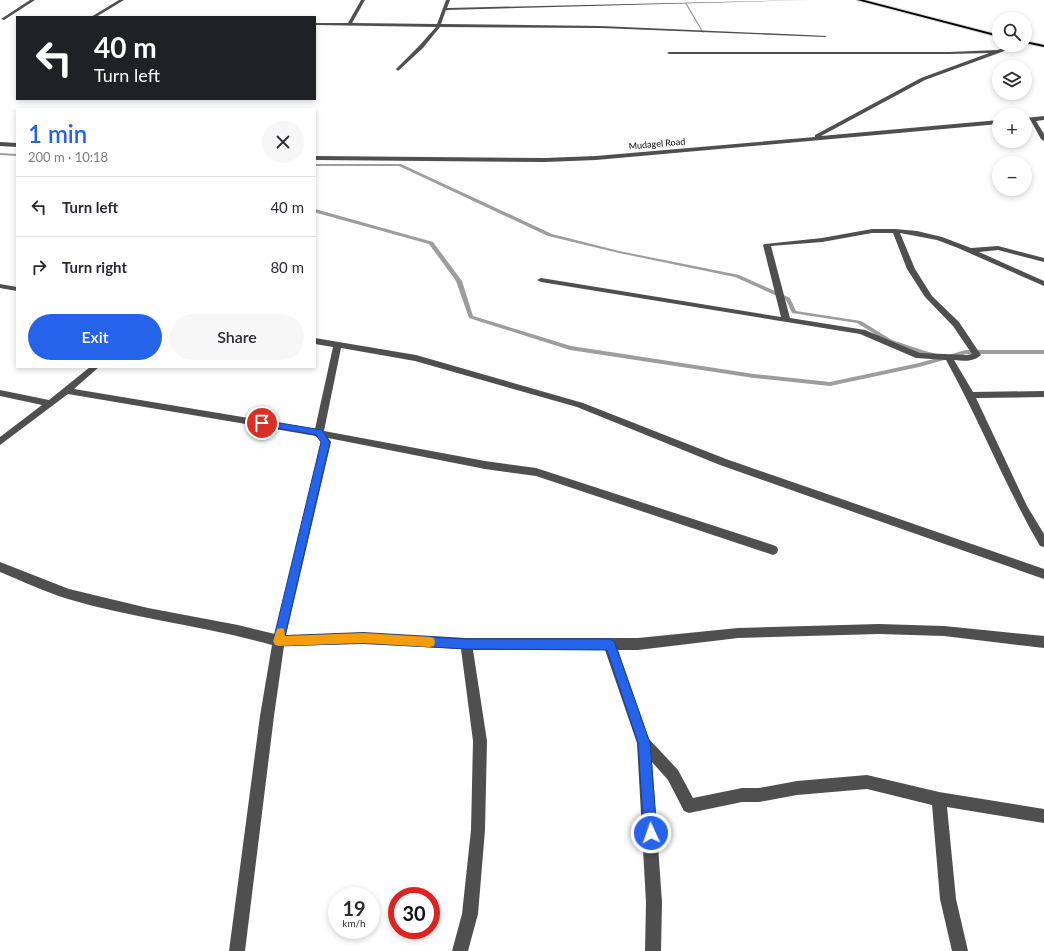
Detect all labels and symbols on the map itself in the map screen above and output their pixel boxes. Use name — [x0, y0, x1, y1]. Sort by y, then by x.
street label: Mudagel Road — [628, 136, 686, 151]
pin — [245, 406, 279, 440]
position arrow — [630, 812, 672, 854]
speed limit sign: 30 — [388, 887, 440, 939]

